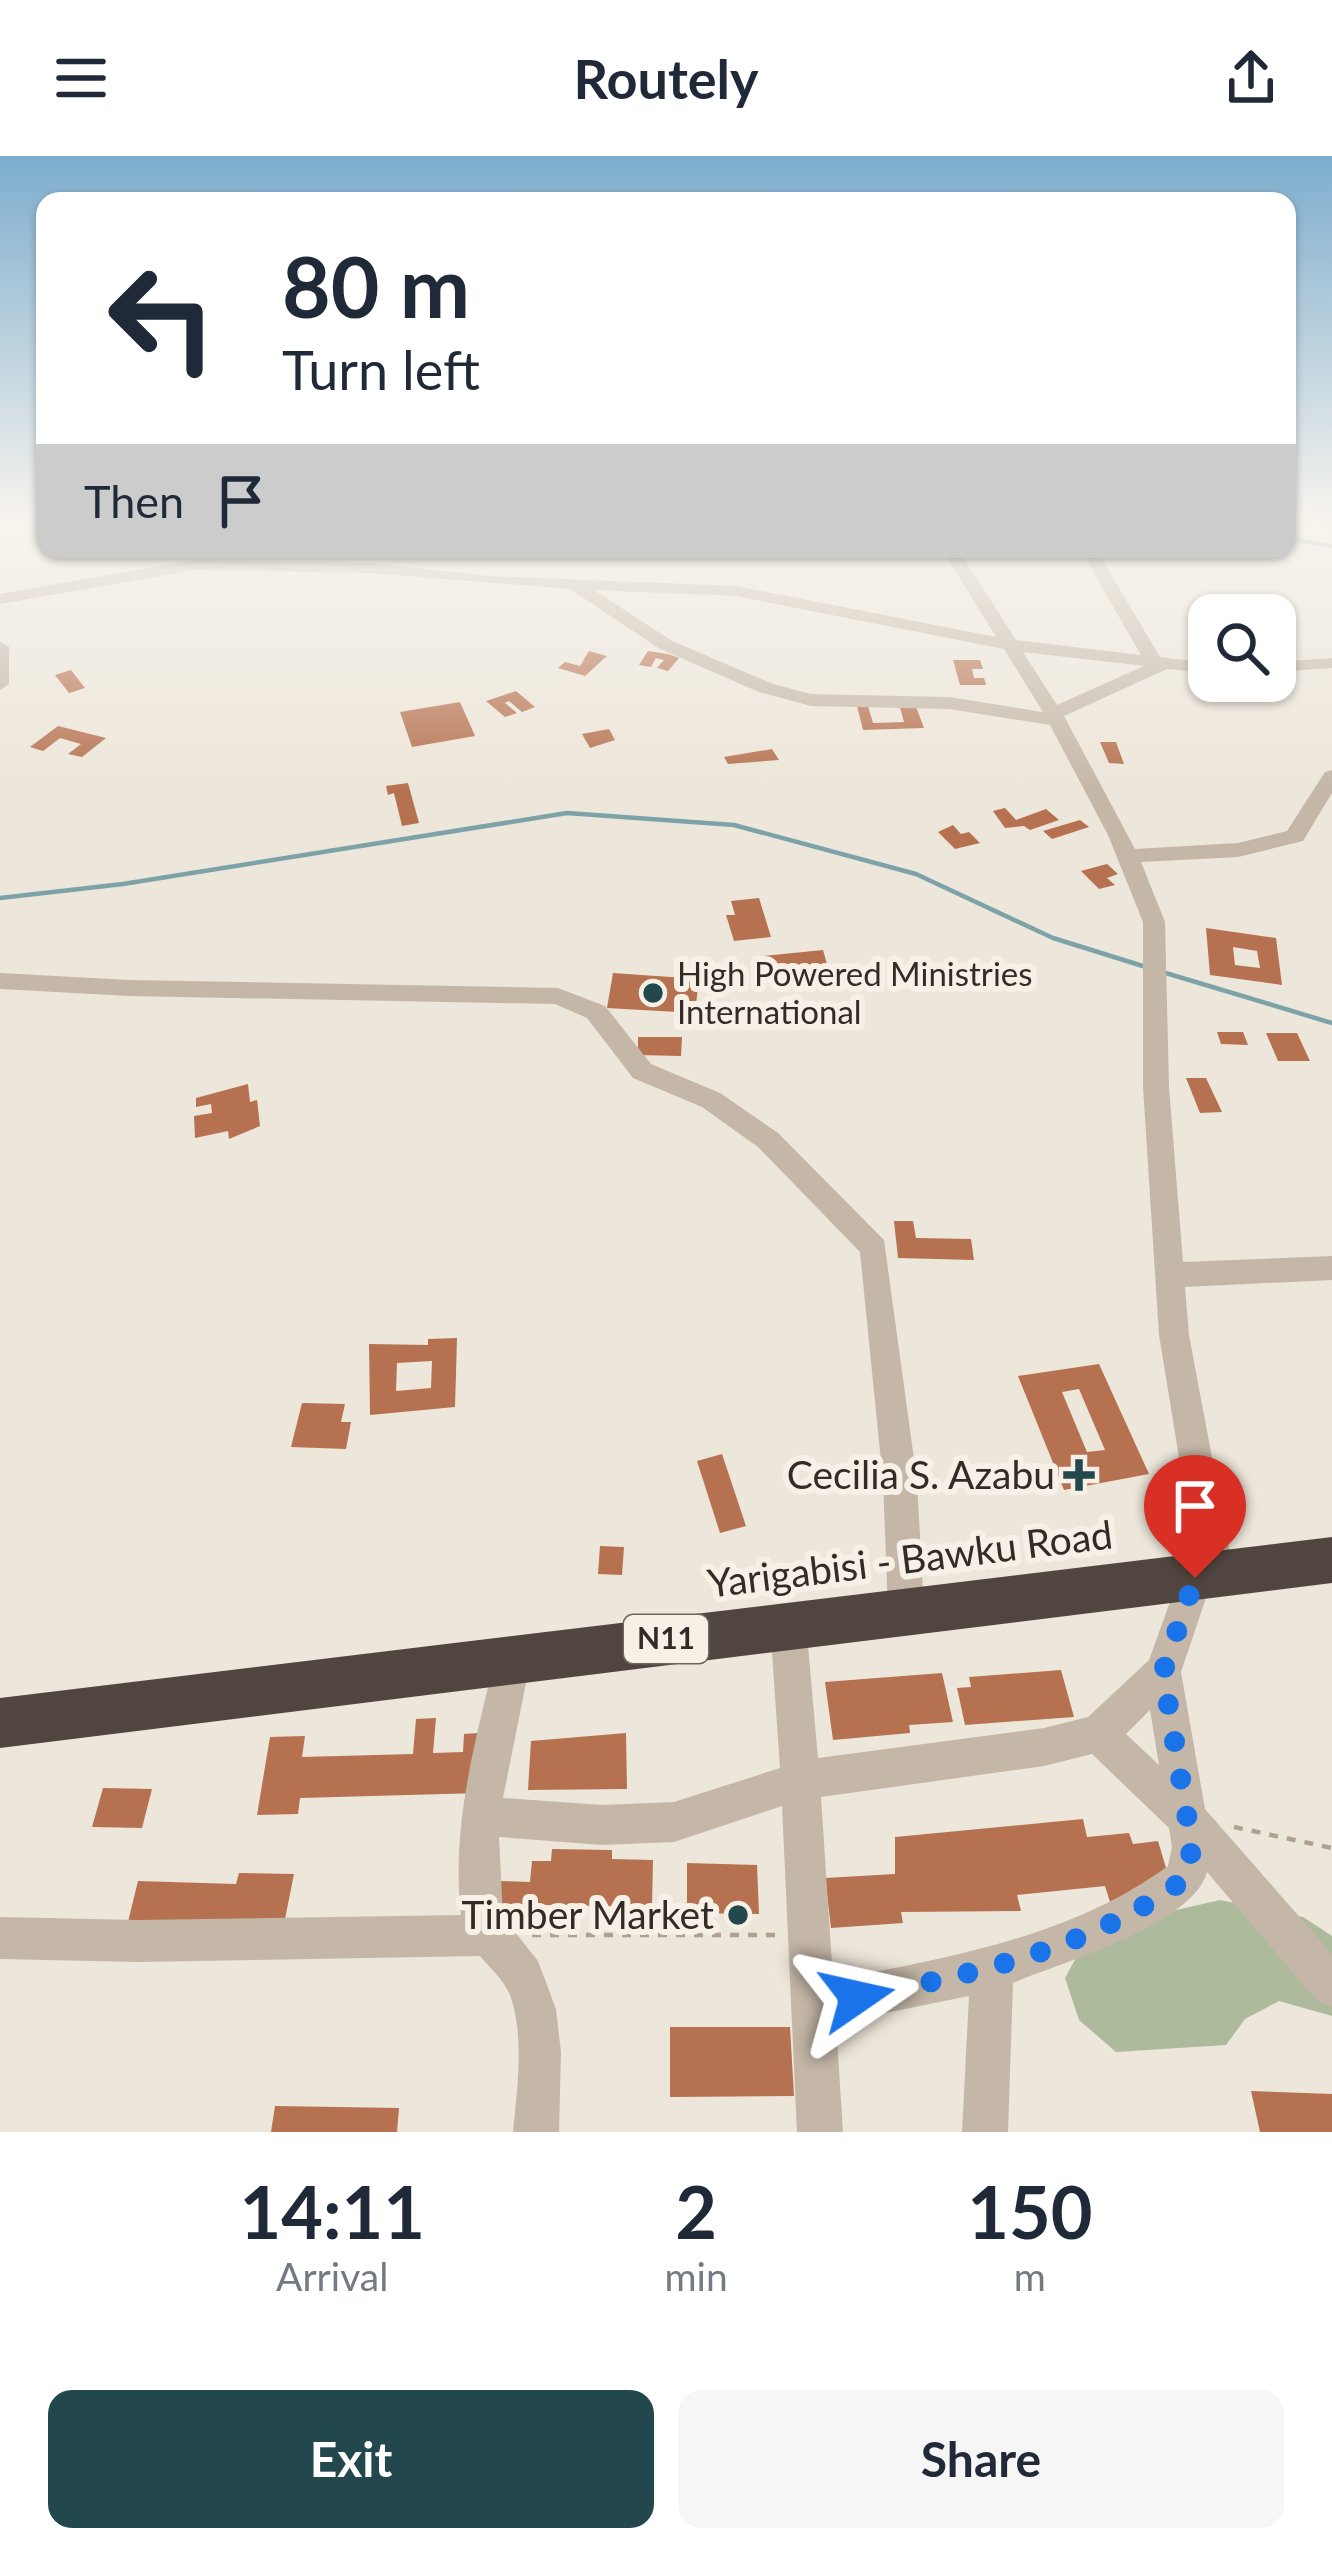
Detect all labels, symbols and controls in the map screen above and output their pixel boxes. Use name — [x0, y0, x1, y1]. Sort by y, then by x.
icon: menu — [48, 45, 114, 111]
icon: share — [1218, 45, 1284, 111]
text: Routely — [573, 46, 759, 111]
text: 80 m — [282, 235, 470, 336]
icon: left — [84, 240, 240, 396]
text: Turn left — [282, 337, 480, 402]
icon: arrive — [208, 468, 274, 534]
text: Then — [84, 474, 184, 528]
map controls — [1188, 594, 1296, 702]
button: search — [1188, 594, 1296, 702]
place label: High Powered Ministries International — [677, 953, 1033, 1031]
marker: High Powered Ministries International — [640, 980, 666, 1006]
place label: Cecilia S. Azabu — [787, 1451, 1055, 1497]
pin — [1144, 1455, 1246, 1578]
marker: Cecilia S. Azabu — [1066, 1462, 1092, 1488]
icon: arrive — [1162, 1473, 1228, 1539]
street label: Yarigabisi - Bawku Road — [705, 1510, 1115, 1606]
road number: N11 — [624, 1615, 708, 1663]
place label: Timber Market — [462, 1891, 714, 1937]
marker: Timber Market — [725, 1902, 751, 1928]
position arrow — [794, 1934, 920, 2060]
text: 14:11 — [239, 2168, 425, 2254]
text: 2 — [675, 2168, 717, 2254]
text: 150 — [967, 2168, 1092, 2254]
text: Arrival — [276, 2253, 388, 2299]
text: min — [665, 2253, 728, 2299]
text: m — [1014, 2253, 1046, 2299]
button: Exit — [48, 2390, 654, 2528]
button: Share — [678, 2390, 1284, 2528]

